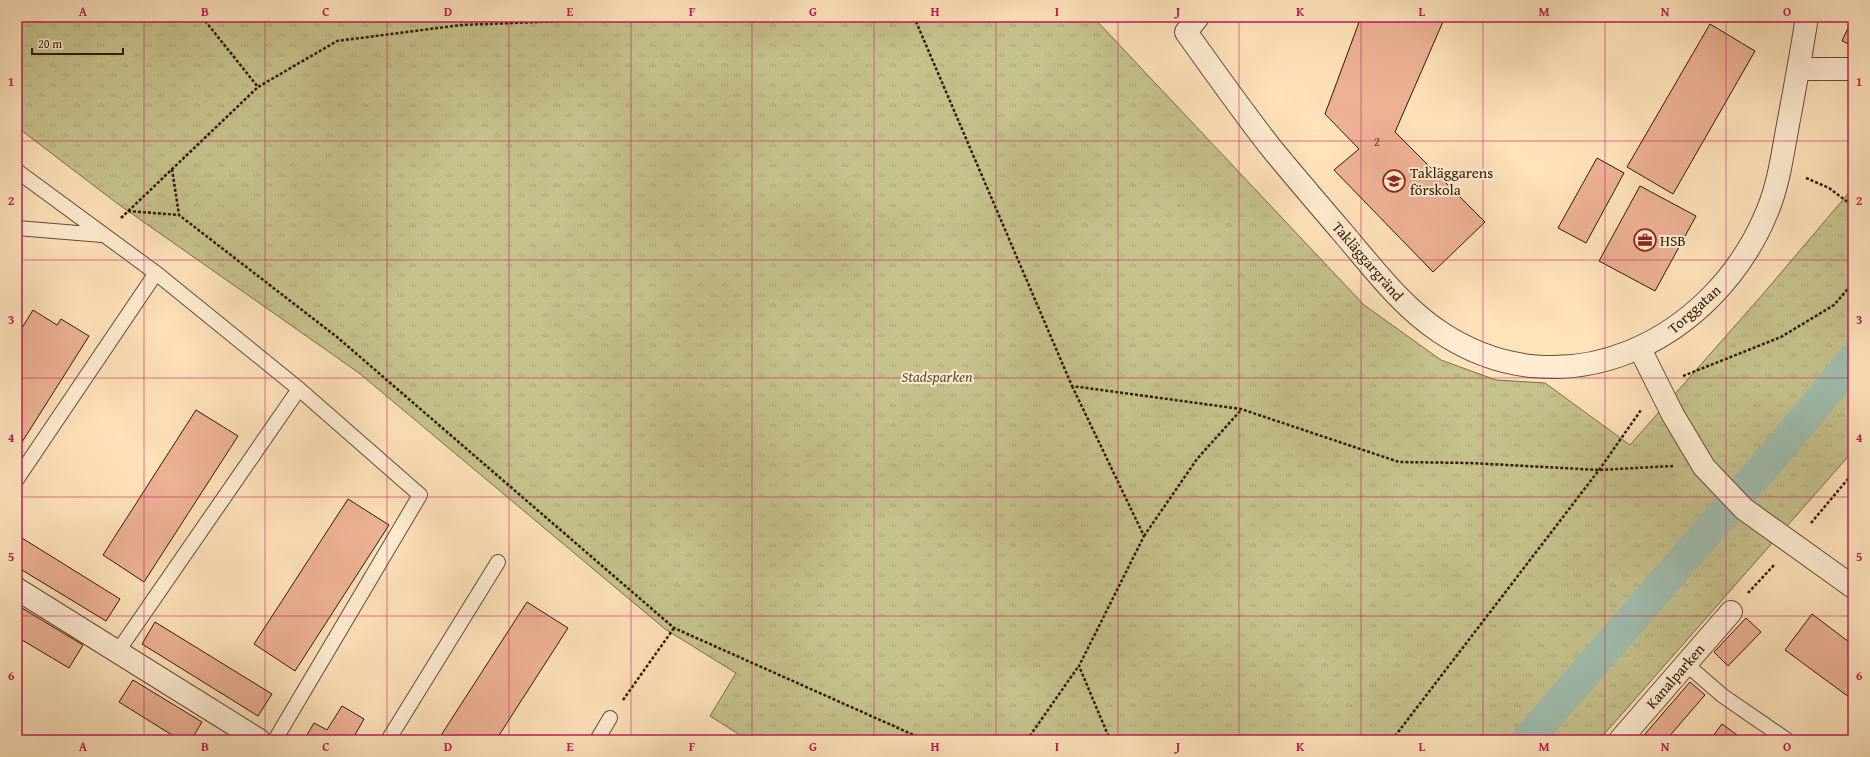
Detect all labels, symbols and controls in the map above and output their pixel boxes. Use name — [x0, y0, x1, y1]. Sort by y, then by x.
text: A — [79, 2, 88, 21]
text: B — [201, 2, 209, 21]
text: C — [322, 2, 330, 21]
text: D — [444, 2, 452, 21]
text: E — [567, 2, 574, 21]
text: F — [689, 2, 696, 21]
text: G — [809, 2, 817, 21]
text: H — [930, 2, 940, 21]
text: I — [1055, 2, 1059, 21]
text: J — [1174, 2, 1181, 21]
text: K — [1296, 2, 1305, 21]
text: L — [1419, 2, 1426, 21]
text: M — [1538, 2, 1550, 21]
text: N — [1661, 2, 1670, 21]
text: O — [1783, 2, 1791, 21]
scale bar — [32, 30, 123, 56]
text: 20 m — [38, 35, 62, 52]
text: 1 — [8, 72, 14, 91]
text: 1 — [1856, 72, 1862, 91]
house number: 2 — [1374, 132, 1380, 151]
place label: Takläggarens förskola — [1410, 162, 1493, 200]
school or university icon: Takläggarens förskola — [1381, 168, 1407, 194]
text: 2 — [8, 191, 15, 210]
text: 2 — [1856, 191, 1863, 210]
street label: Takläggargränd — [1328, 217, 1408, 305]
office icon: HSB — [1632, 227, 1658, 253]
place label: HSB — [1660, 230, 1686, 251]
street label: Torggatan — [1663, 279, 1725, 338]
text: 3 — [8, 310, 14, 329]
text: 3 — [1856, 310, 1862, 329]
park label: Stadsparken — [901, 366, 973, 387]
text: 4 — [8, 428, 15, 447]
text: 4 — [1856, 428, 1863, 447]
text: 5 — [8, 547, 15, 566]
text: 5 — [1856, 547, 1863, 566]
street label: Kanalparken — [1641, 639, 1709, 713]
text: 6 — [8, 666, 15, 685]
text: 6 — [1856, 666, 1863, 685]
text: A — [79, 737, 88, 756]
text: B — [201, 737, 209, 756]
text: C — [322, 737, 330, 756]
text: D — [444, 737, 452, 756]
text: E — [567, 737, 574, 756]
text: F — [689, 737, 696, 756]
text: G — [809, 737, 817, 756]
text: H — [930, 737, 940, 756]
text: I — [1055, 737, 1059, 756]
text: J — [1174, 737, 1181, 756]
text: K — [1296, 737, 1305, 756]
text: L — [1419, 737, 1426, 756]
text: M — [1538, 737, 1550, 756]
text: N — [1661, 737, 1670, 756]
text: O — [1783, 737, 1791, 756]

